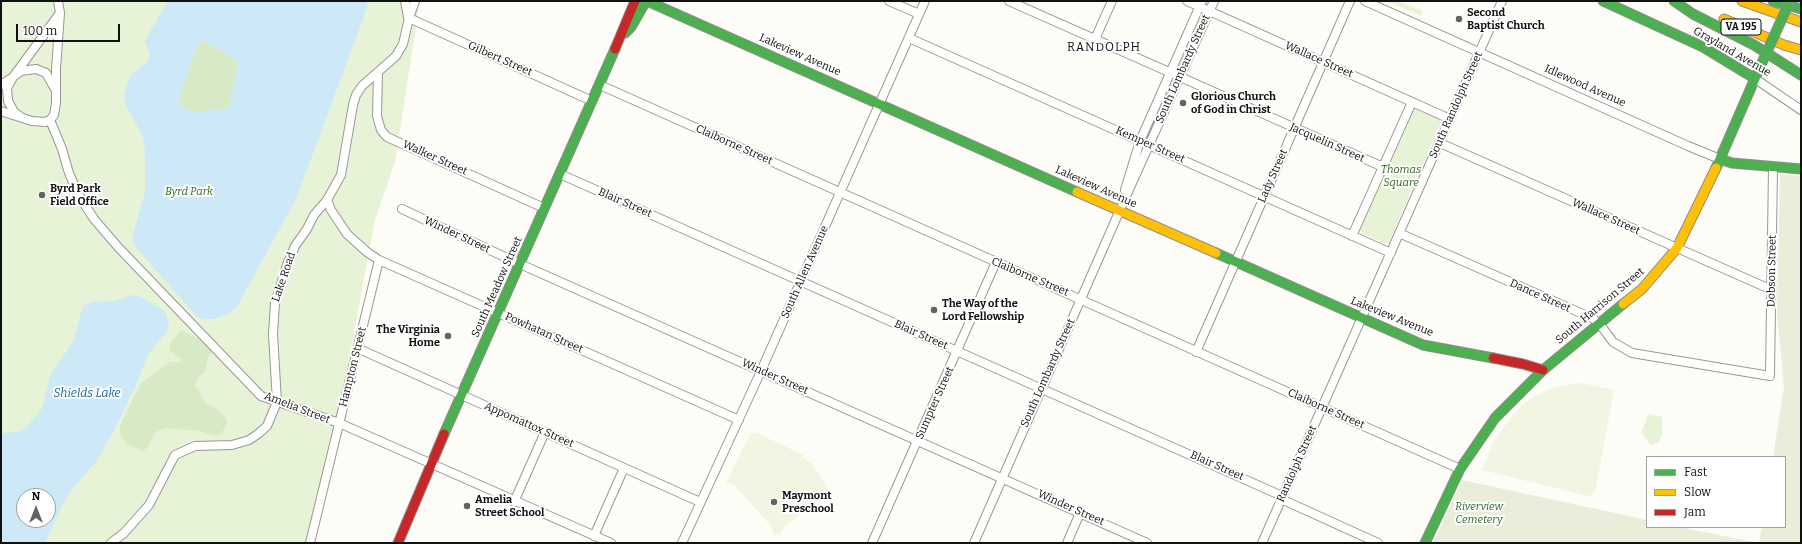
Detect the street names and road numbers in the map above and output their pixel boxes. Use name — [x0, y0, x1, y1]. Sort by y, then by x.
street label: South Lombardy Street — [1153, 13, 1213, 125]
road number: VA 195 — [1721, 19, 1761, 35]
street label: Grayland Avenue — [1691, 24, 1773, 80]
street label: Lakeview Avenue — [757, 31, 843, 79]
street label: Gilbert Street — [466, 39, 534, 79]
street label: Wallace Street — [1283, 39, 1355, 81]
street label: South Randolph Street — [1427, 50, 1485, 160]
street label: Idlewood Avenue — [1542, 62, 1628, 110]
street label: Jacquelin Street — [1287, 121, 1367, 165]
street label: Claiborne Street — [694, 122, 774, 168]
street label: Kemper Street — [1113, 124, 1187, 166]
street label: Walker Street — [401, 138, 469, 178]
street label: Lady Street — [1255, 147, 1291, 205]
street label: Lakeview Avenue — [1053, 163, 1139, 211]
street label: Blair Street — [596, 185, 654, 221]
street label: Wallace Street — [1570, 196, 1642, 238]
street label: Winder Street — [422, 214, 492, 256]
street label: South Allen Avenue — [779, 223, 831, 321]
street label: South Meadow Street — [469, 235, 525, 339]
street label: Dobson Street — [1765, 235, 1779, 307]
street label: Lake Road — [269, 250, 299, 304]
street label: Claiborne Street — [989, 255, 1071, 299]
street label: South Harrison Street — [1553, 265, 1647, 347]
street label: Dance Street — [1507, 277, 1573, 315]
street label: Lakeview Avenue — [1349, 294, 1435, 340]
street label: Powhatan Street — [503, 310, 585, 356]
street label: Blair Street — [892, 317, 950, 353]
street label: South Lombardy Street — [1018, 317, 1078, 429]
street label: Hampton Street — [337, 326, 369, 408]
street label: Winder Street — [740, 356, 810, 398]
street label: Sumpter Street — [913, 365, 957, 441]
street label: Claiborne Street — [1286, 386, 1366, 432]
street label: Amelia Street — [262, 389, 332, 427]
street label: Appomattox Street — [482, 399, 576, 451]
street label: Randolph Street — [1274, 424, 1320, 504]
street label: Blair Street — [1188, 448, 1246, 484]
street label: Winder Street — [1036, 487, 1106, 529]

